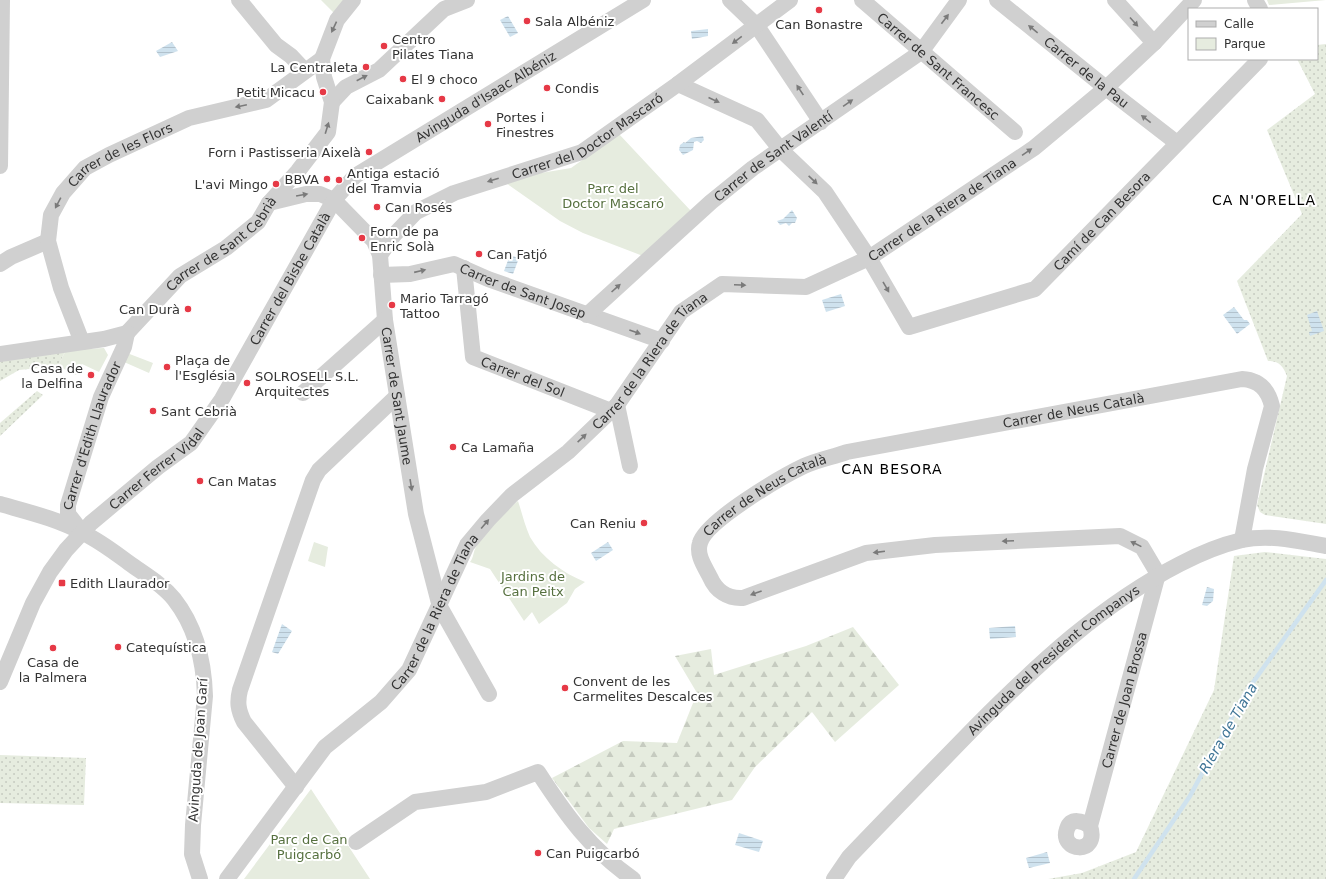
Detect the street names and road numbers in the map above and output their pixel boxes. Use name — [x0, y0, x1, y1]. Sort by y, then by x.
street label: Carrer de Sant Francesc — [874, 9, 1002, 123]
street label: Carrer de la Pau — [1041, 34, 1132, 111]
street label: Avinguda d'Isaac Albéniz — [412, 48, 559, 145]
street label: Carrer del Doctor Mascaró — [510, 90, 666, 182]
street label: Carrer de Sant Valentí — [711, 108, 836, 204]
street label: Carrer de les Flors — [64, 119, 175, 190]
street label: Carrer de la Riera de Tiana — [865, 155, 1019, 264]
street label: Camí de Can Besora — [1050, 168, 1153, 273]
street label: Carrer de Sant Cebrià — [163, 193, 279, 294]
street label: Carrer del Bisbe Català — [246, 210, 333, 348]
street label: Carrer de Sant Josep — [457, 260, 588, 321]
street label: Carrer de la Riera de Tiana — [589, 289, 710, 432]
street label: Carrer de Sant Jaume — [379, 326, 416, 466]
street label: Carrer del Sol — [479, 353, 567, 400]
street label: Carrer d'Edith Llaurador — [61, 358, 124, 510]
street label: Carrer de Neus Català — [1001, 390, 1146, 431]
street label: Carrer Ferrer Vidal — [106, 425, 207, 512]
street label: Carrer de Neus Català — [700, 451, 828, 539]
street label: Carrer de la Riera de Tiana — [387, 530, 481, 693]
street label: Avinguda del President Companys — [964, 582, 1142, 738]
street label: Carrer de Joan Brossa — [1098, 630, 1150, 770]
street label: Avinguda de Joan Garí — [185, 677, 211, 822]

